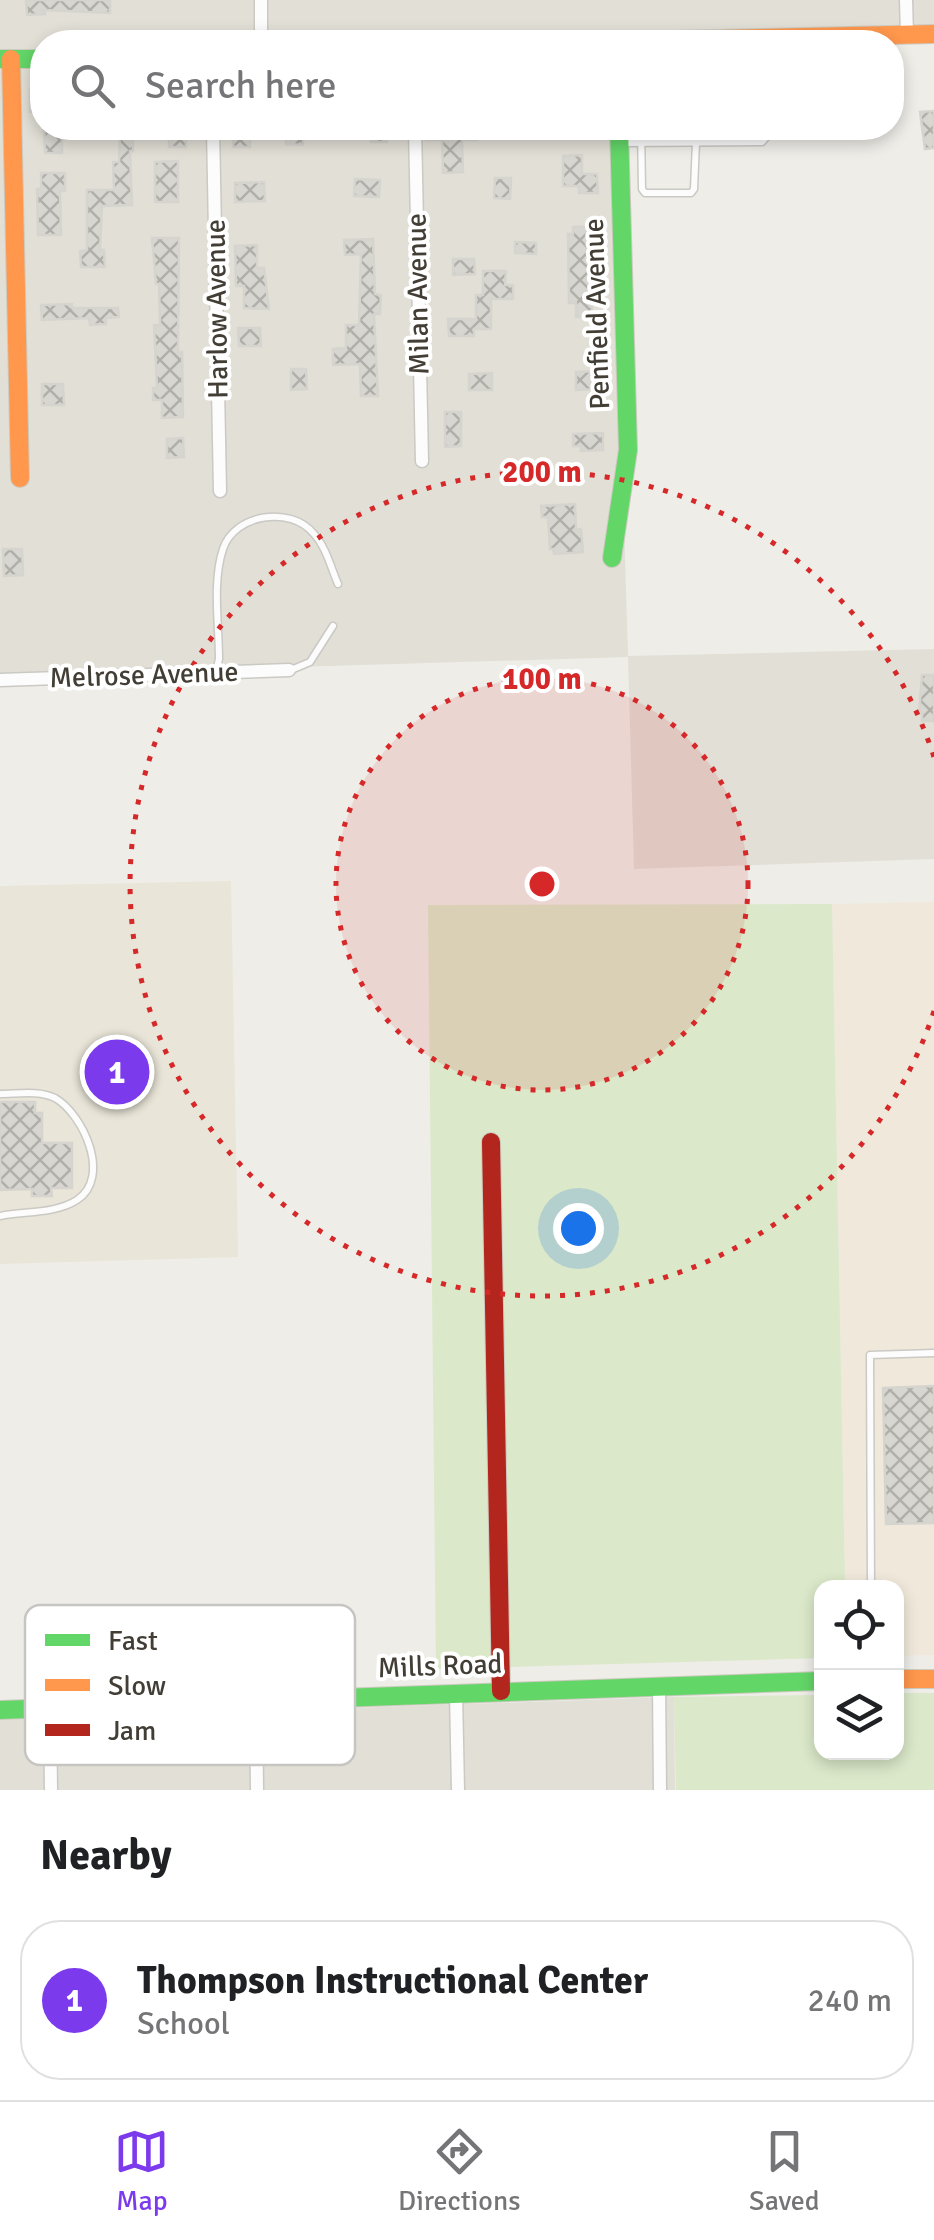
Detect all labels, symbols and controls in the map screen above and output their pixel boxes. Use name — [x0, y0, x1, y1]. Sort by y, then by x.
search box — [30, 30, 904, 140]
icon: search — [65, 58, 120, 113]
text: Search here — [145, 62, 337, 109]
street label: Milan Avenue — [400, 213, 436, 375]
street label: Penfield Avenue — [577, 218, 617, 410]
street label: Harlow Avenue — [198, 219, 236, 399]
text: 200 m — [502, 454, 582, 491]
street label: Melrose Avenue — [49, 655, 239, 695]
text: 100 m — [502, 661, 582, 698]
centre of rings — [524, 866, 560, 902]
pin: 1 — [84, 1034, 150, 1110]
your location — [553, 1203, 604, 1254]
map controls — [814, 1580, 904, 1760]
button: locate — [814, 1580, 904, 1670]
legend — [25, 1605, 355, 1765]
text: Fast — [108, 1624, 158, 1658]
street label: Mills Road — [377, 1647, 503, 1685]
text: Slow — [108, 1669, 166, 1703]
button: layers — [814, 1670, 904, 1760]
text: Jam — [108, 1714, 156, 1748]
text: Nearby — [40, 1830, 172, 1881]
text: Thompson Instructional Center — [137, 1957, 648, 2004]
text: 1 — [66, 1981, 83, 2020]
text: 240 m — [808, 1981, 892, 2020]
text: School — [137, 2004, 230, 2043]
tab: Map — [114, 2124, 169, 2218]
tab: Directions — [398, 2124, 520, 2218]
tab: Saved — [749, 2124, 820, 2218]

